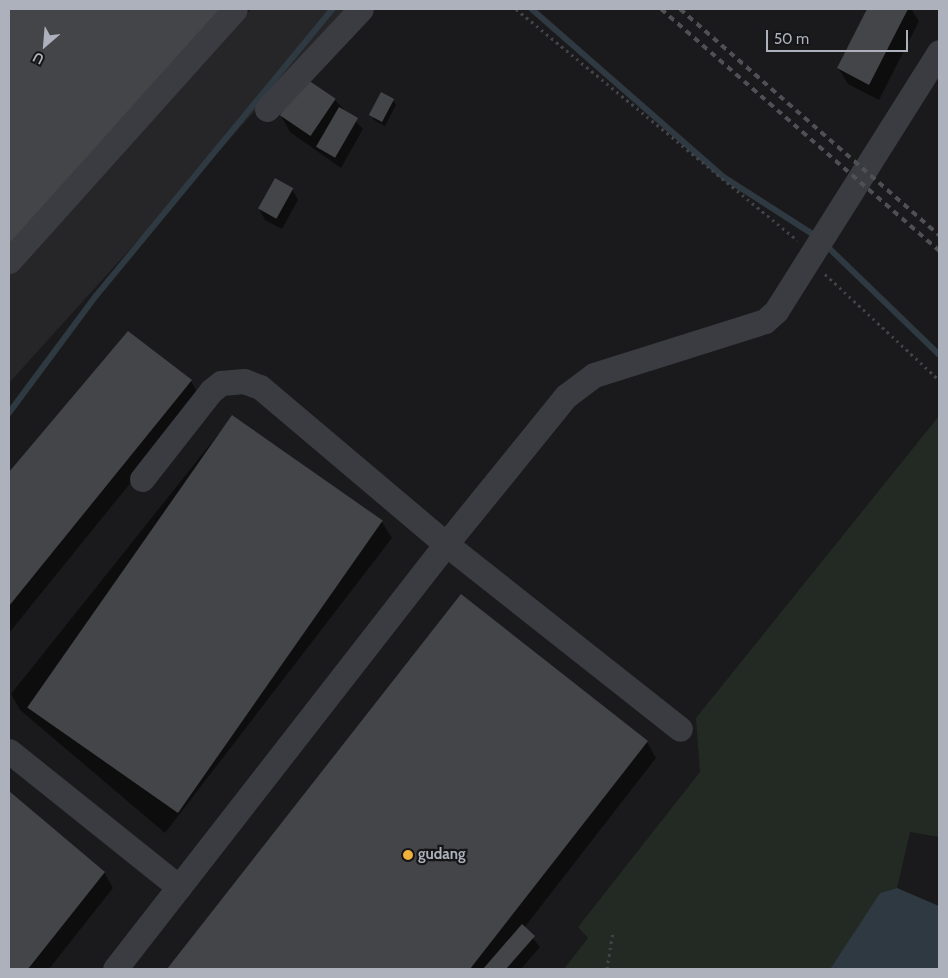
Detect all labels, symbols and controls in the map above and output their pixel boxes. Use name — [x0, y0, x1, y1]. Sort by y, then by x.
north arrow — [20, 20, 70, 70]
scale bar — [768, 20, 910, 52]
text: 50 m — [774, 30, 809, 48]
text: U — [30, 48, 47, 69]
place label: gudang — [418, 846, 466, 864]
marker: gudang — [402, 849, 414, 861]

